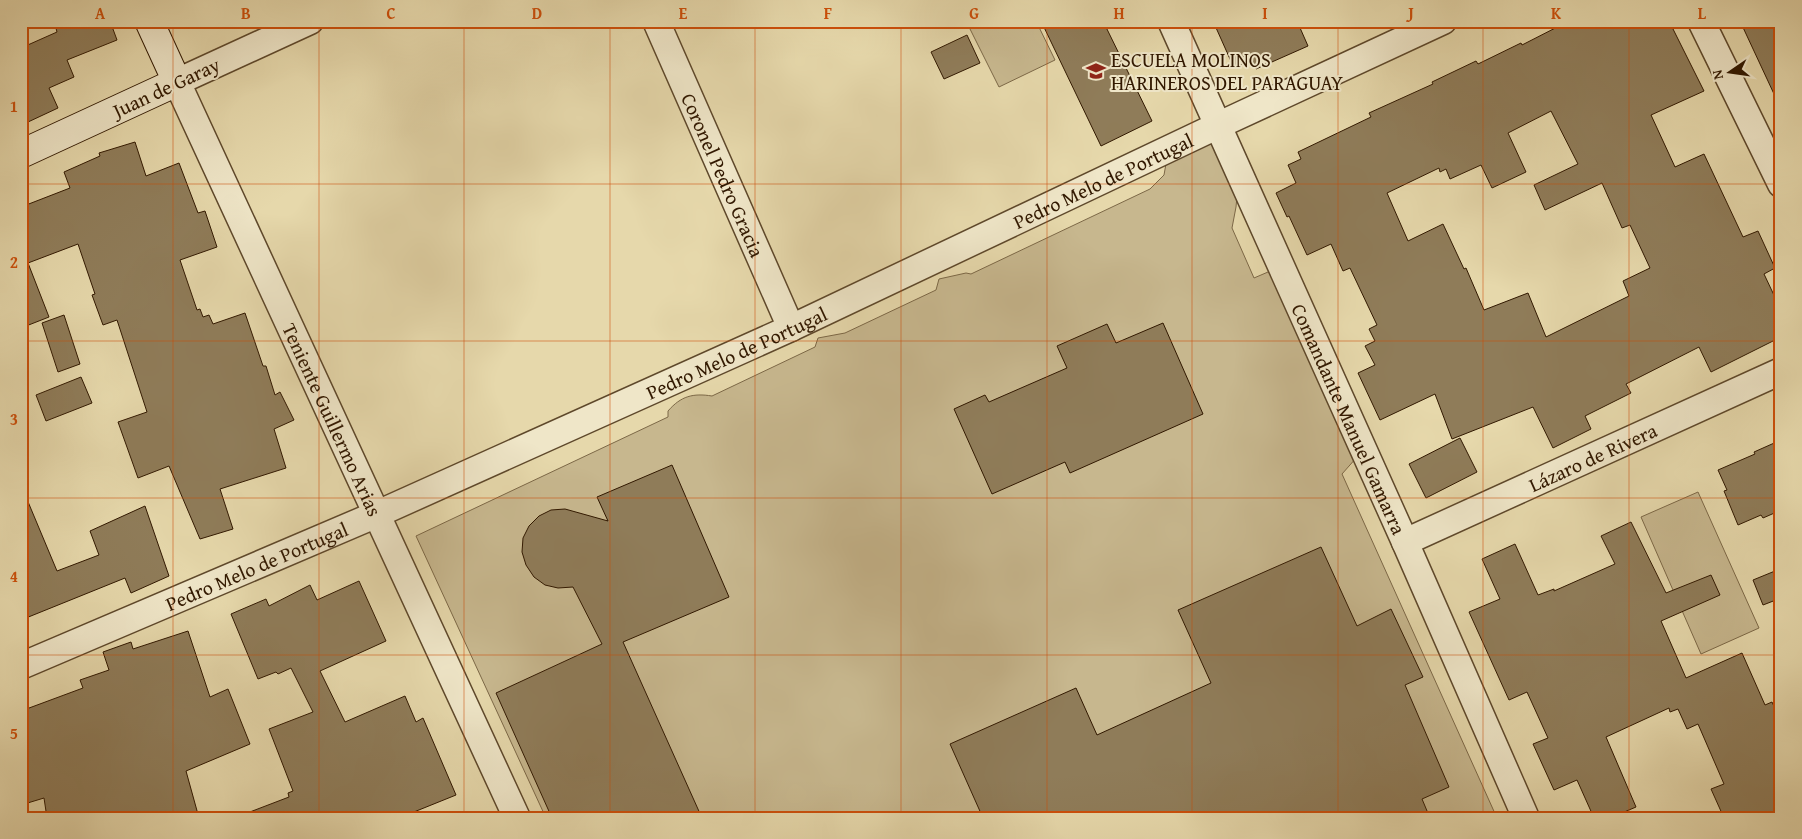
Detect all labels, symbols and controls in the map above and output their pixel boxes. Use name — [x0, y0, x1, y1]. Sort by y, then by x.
text: A — [95, 1, 106, 25]
text: B — [241, 1, 251, 25]
text: C — [386, 1, 396, 25]
text: D — [532, 1, 542, 25]
text: E — [679, 1, 688, 25]
text: F — [824, 1, 832, 25]
text: G — [969, 1, 979, 25]
text: H — [1113, 1, 1125, 25]
text: I — [1262, 1, 1268, 25]
text: J — [1405, 1, 1414, 25]
text: K — [1551, 1, 1562, 25]
text: L — [1698, 1, 1707, 25]
place label: ESCUELA MOLINOS HARINEROS DEL PARAGUAY — [1111, 45, 1343, 97]
north arrow — [1704, 48, 1754, 98]
street label: Juan de Garay — [105, 49, 224, 126]
school or university icon: ESCUELA MOLINOS HARINEROS DEL PARAGUAY — [1085, 60, 1107, 82]
text: N — [1706, 67, 1728, 82]
street label: Coronel Pedro Gracia — [675, 88, 773, 262]
text: 1 — [10, 94, 18, 118]
street label: Pedro Melo de Portugal — [1008, 125, 1198, 235]
text: 2 — [10, 250, 18, 274]
street label: Pedro Melo de Portugal — [641, 298, 832, 406]
street label: Comandante Manuel Gamarra — [1285, 299, 1414, 539]
street label: Teniente Guillermo Arias — [276, 318, 390, 521]
text: 3 — [10, 407, 18, 431]
street label: Lázaro de Rivera — [1524, 415, 1662, 498]
street label: Pedro Melo de Portugal — [161, 514, 353, 617]
text: 4 — [10, 564, 18, 588]
text: 5 — [10, 721, 18, 745]

